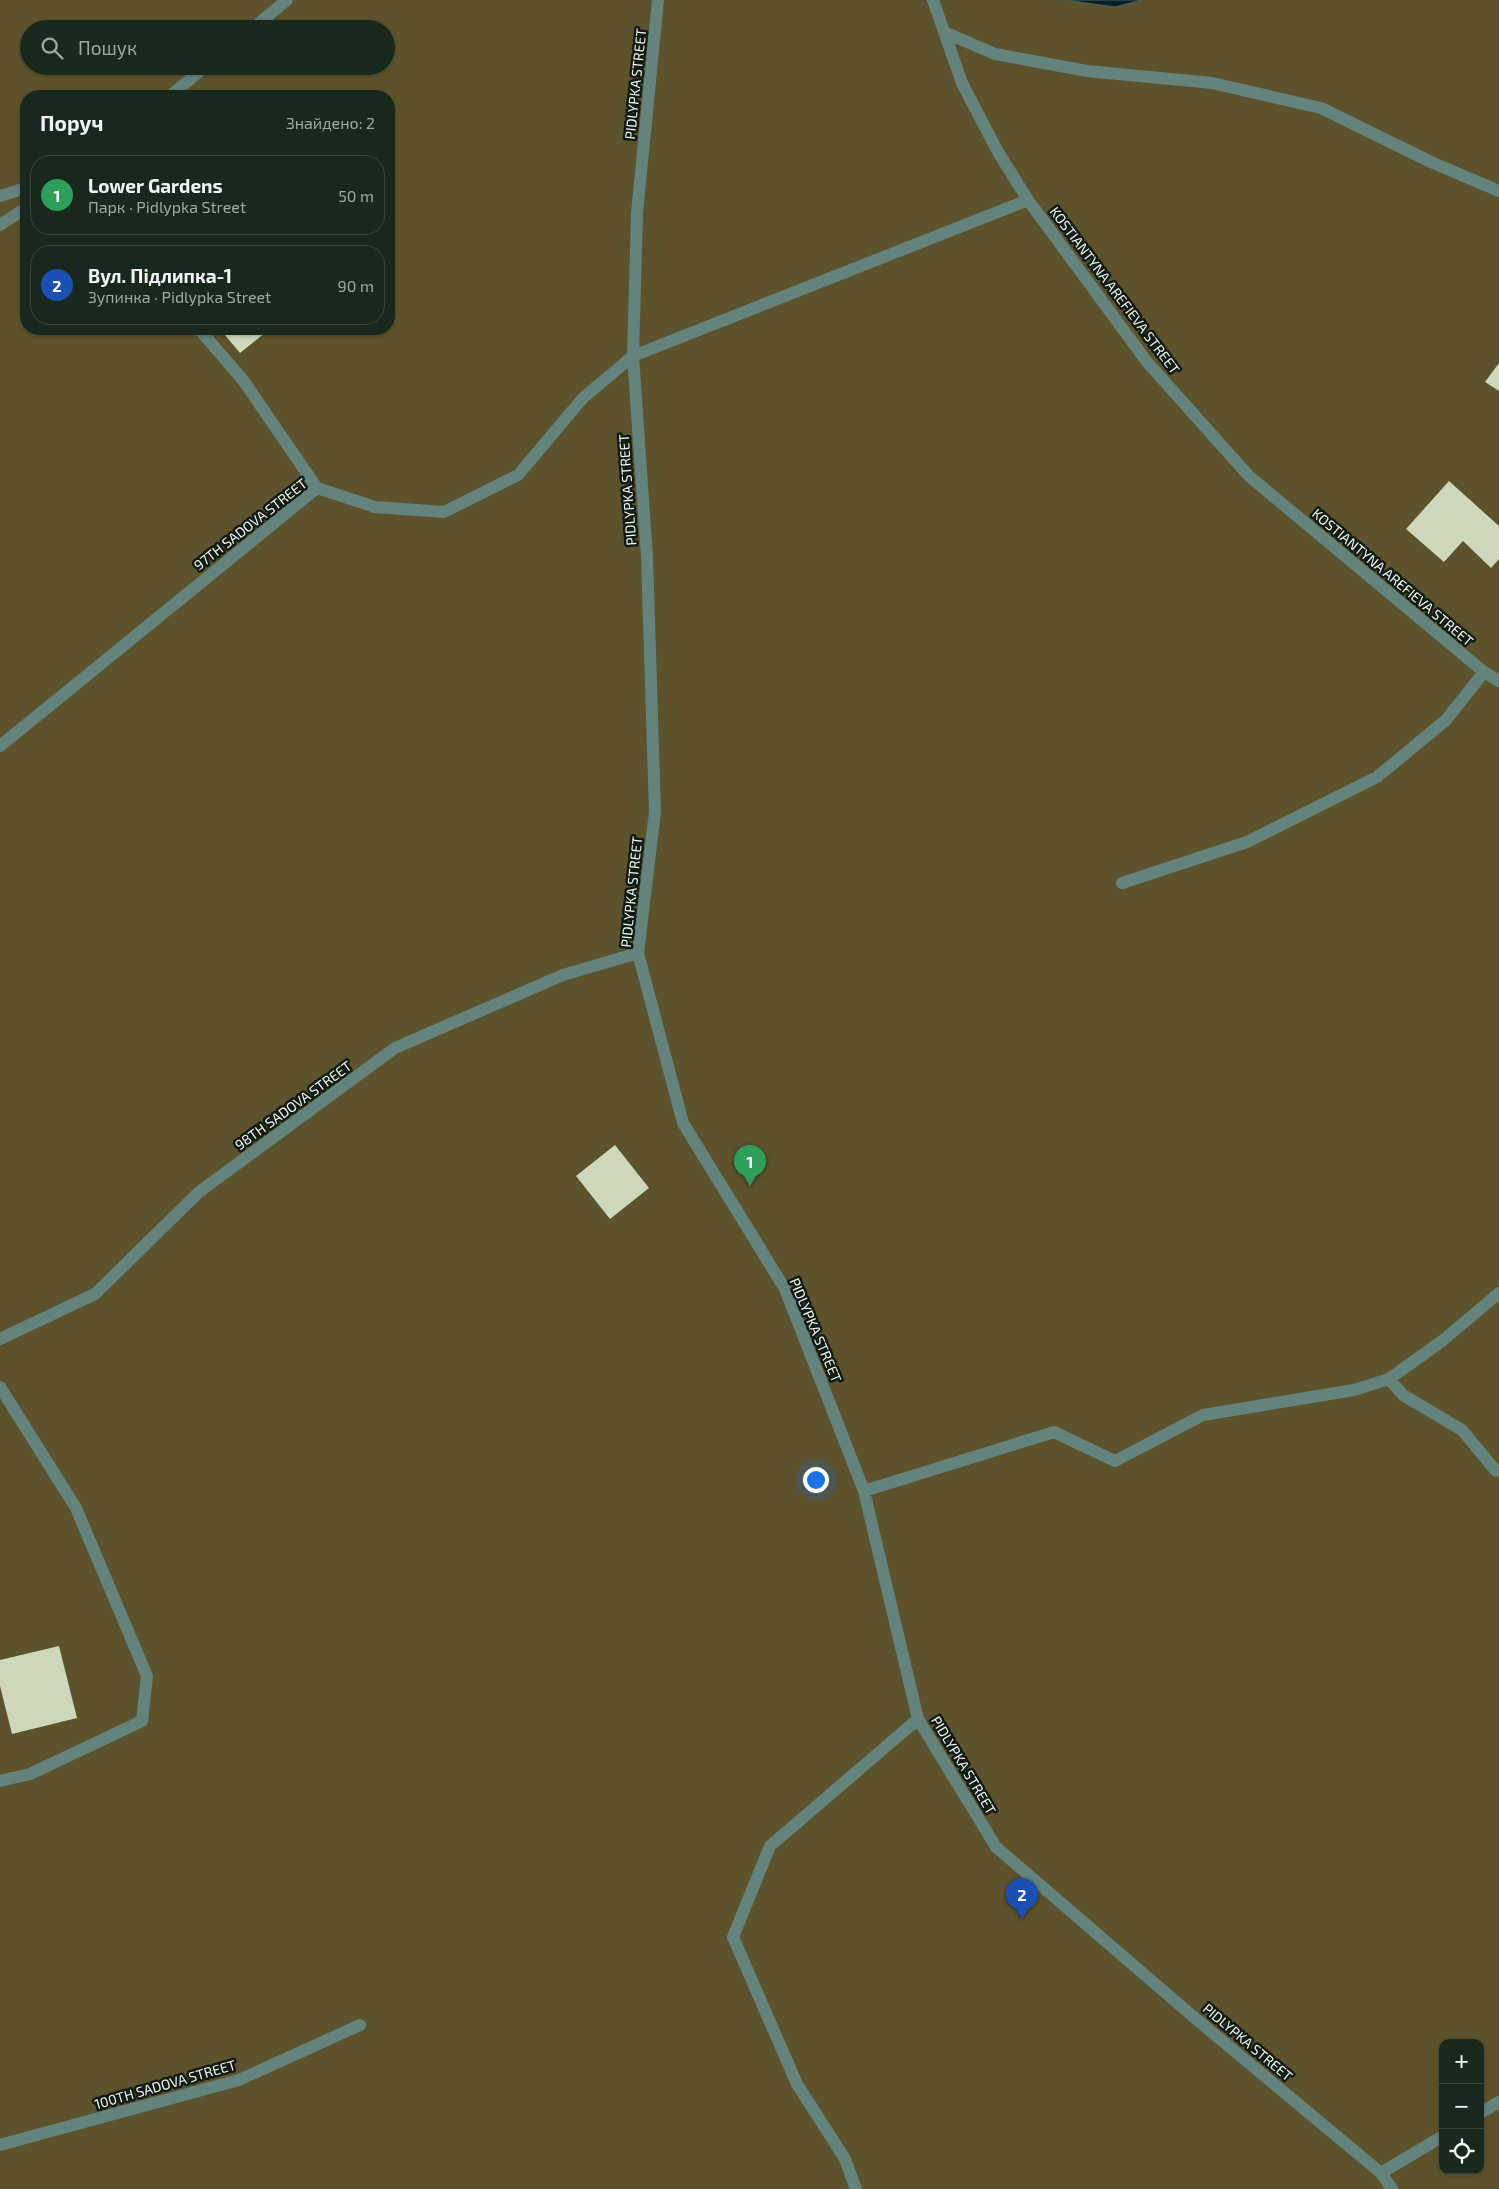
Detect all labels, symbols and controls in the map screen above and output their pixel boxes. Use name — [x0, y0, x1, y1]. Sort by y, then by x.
search box — [20, 20, 395, 75]
street label: PIDLYPKA STREET — [621, 28, 649, 140]
icon: search — [38, 34, 66, 62]
text: Пошук — [78, 36, 137, 59]
text: Поруч — [40, 110, 103, 135]
text: Знайдено: 2 — [286, 113, 375, 132]
text: Lower Gardens — [88, 174, 223, 197]
text: 1 — [54, 186, 60, 205]
text: 50 m — [338, 186, 374, 205]
text: Парк · Pidlypka Street — [88, 197, 246, 216]
street label: KOSTIANTYNA AREFIEVA STREET — [1047, 203, 1183, 377]
text: Вул. Підлипка-1 — [88, 264, 232, 287]
text: 2 — [52, 276, 62, 295]
text: 90 m — [338, 276, 374, 295]
text: Зупинка · Pidlypka Street — [88, 287, 271, 306]
street label: PIDLYPKA STREET — [615, 434, 639, 546]
street label: 97TH SADOVA STREET — [190, 475, 310, 573]
street label: KOSTIANTYNA AREFIEVA STREET — [1309, 505, 1477, 649]
street label: PIDLYPKA STREET — [617, 836, 645, 948]
street label: 98TH SADOVA STREET — [231, 1057, 355, 1153]
pin: 1 — [734, 1145, 766, 1186]
street label: PIDLYPKA STREET — [786, 1275, 846, 1385]
your location — [803, 1467, 829, 1493]
street label: PIDLYPKA STREET — [928, 1713, 1000, 1817]
pin: 2 — [1006, 1878, 1038, 1919]
street label: PIDLYPKA STREET — [1200, 2000, 1296, 2084]
map controls — [1439, 2039, 1484, 2174]
button: + — [1439, 2039, 1484, 2084]
street label: 100TH SADOVA STREET — [92, 2056, 238, 2112]
button: − — [1439, 2084, 1484, 2129]
button: locate — [1439, 2129, 1484, 2174]

